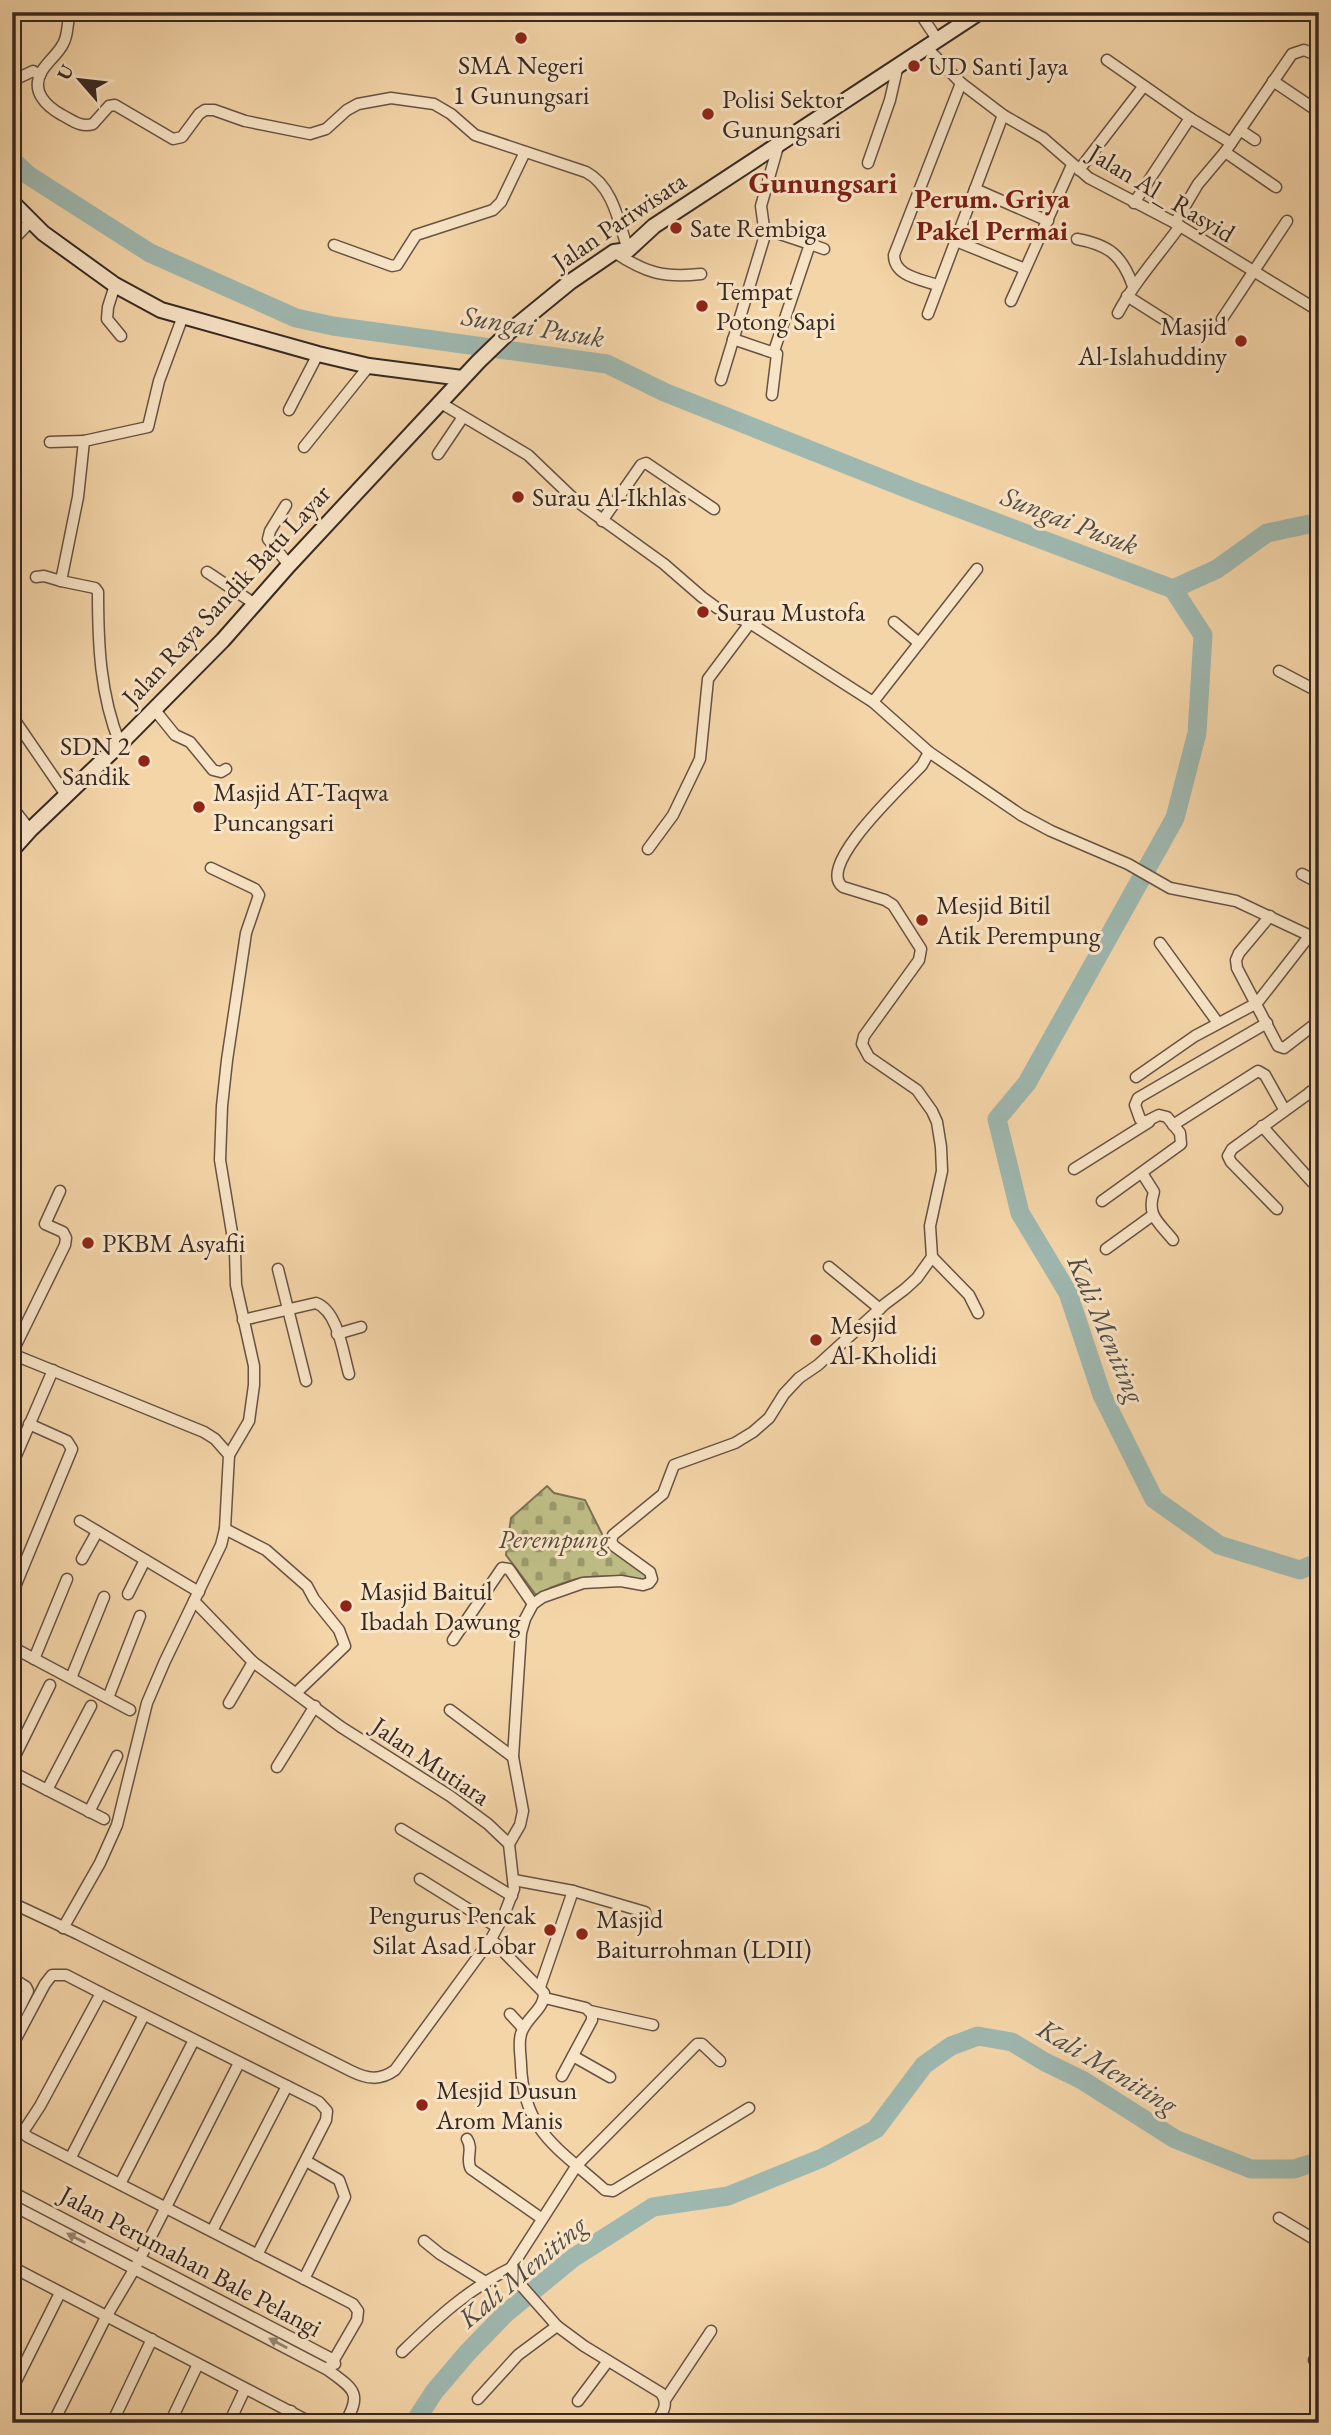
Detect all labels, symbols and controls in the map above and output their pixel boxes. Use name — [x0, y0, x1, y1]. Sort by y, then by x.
marker: SMA Negeri 1 Gunungsari — [513, 30, 529, 46]
north arrow — [46, 46, 116, 116]
place label: SMA Negeri 1 Gunungsari — [453, 48, 589, 112]
place label: UD Santi Jaya — [928, 49, 1069, 83]
marker: UD Santi Jaya — [906, 58, 922, 74]
text: U — [51, 60, 80, 84]
place label: Polisi Sektor Gunungsari — [722, 82, 845, 146]
marker: Polisi Sektor Gunungsari — [700, 106, 716, 122]
street label: Jalan Al_ Rasyid — [1081, 135, 1242, 251]
street label: Jalan Pariwisata — [544, 163, 693, 279]
district label: Gunungsari — [749, 163, 898, 202]
district label: Perum. Griya Pakel Permai — [914, 180, 1071, 248]
place label: Sate Rembiga — [690, 211, 827, 245]
marker: Sate Rembiga — [668, 220, 684, 236]
place label: Tempat Potong Sapi — [716, 274, 836, 338]
water label: Sungai Pusuk — [458, 297, 607, 355]
marker: Tempat Potong Sapi — [694, 298, 710, 314]
place label: Masjid Al-Islahuddiny — [1077, 309, 1228, 373]
marker: Masjid Al-Islahuddiny — [1233, 333, 1249, 349]
street label: Jalan Raya Sandik Batu Layar — [113, 477, 338, 715]
water label: Sungai Pusuk — [995, 477, 1144, 563]
place label: Surau Al-Ikhlas — [532, 480, 687, 514]
marker: Surau Al-Ikhlas — [510, 489, 526, 505]
place label: Surau Mustofa — [717, 595, 866, 629]
marker: Surau Mustofa — [695, 604, 711, 620]
place label: SDN 2 Sandik — [60, 729, 131, 793]
marker: SDN 2 Sandik — [136, 753, 152, 769]
place label: Masjid AT-Taqwa Puncangsari — [213, 775, 389, 839]
marker: Masjid AT-Taqwa Puncangsari — [191, 799, 207, 815]
place label: Mesjid Bitil Atik Perempung — [935, 888, 1101, 952]
marker: Mesjid Bitil Atik Perempung — [914, 912, 930, 928]
place label: PKBM Asyafii — [102, 1226, 245, 1260]
marker: PKBM Asyafii — [80, 1235, 96, 1251]
water label: Kali Meniting — [1059, 1249, 1155, 1410]
place label: Mesjid Al-Kholidi — [829, 1308, 937, 1372]
marker: Mesjid Al-Kholidi — [808, 1332, 824, 1348]
park label: Perempung — [498, 1522, 611, 1556]
place label: Masjid Baitul Ibadah Dawung — [360, 1574, 521, 1638]
marker: Masjid Baitul Ibadah Dawung — [338, 1598, 354, 1614]
street label: Jalan Mutiara — [364, 1708, 497, 1813]
place label: Pengurus Pencak Silat Asad Lobar — [368, 1898, 537, 1962]
place label: Masjid Baiturrohman (LDII) — [596, 1902, 812, 1966]
marker: Pengurus Pencak Silat Asad Lobar — [542, 1922, 558, 1938]
marker: Masjid Baiturrohman (LDII) — [574, 1926, 590, 1942]
water label: Kali Meniting — [1030, 2010, 1186, 2123]
place label: Mesjid Dusun Arom Manis — [435, 2073, 577, 2137]
marker: Mesjid Dusun Arom Manis — [414, 2097, 430, 2113]
street label: Jalan Perumahan Bale Pelangi — [52, 2176, 328, 2345]
water label: Kali Meniting — [449, 2206, 595, 2336]
one-way arrow — [66, 2232, 86, 2244]
one-way arrow — [268, 2338, 288, 2349]

